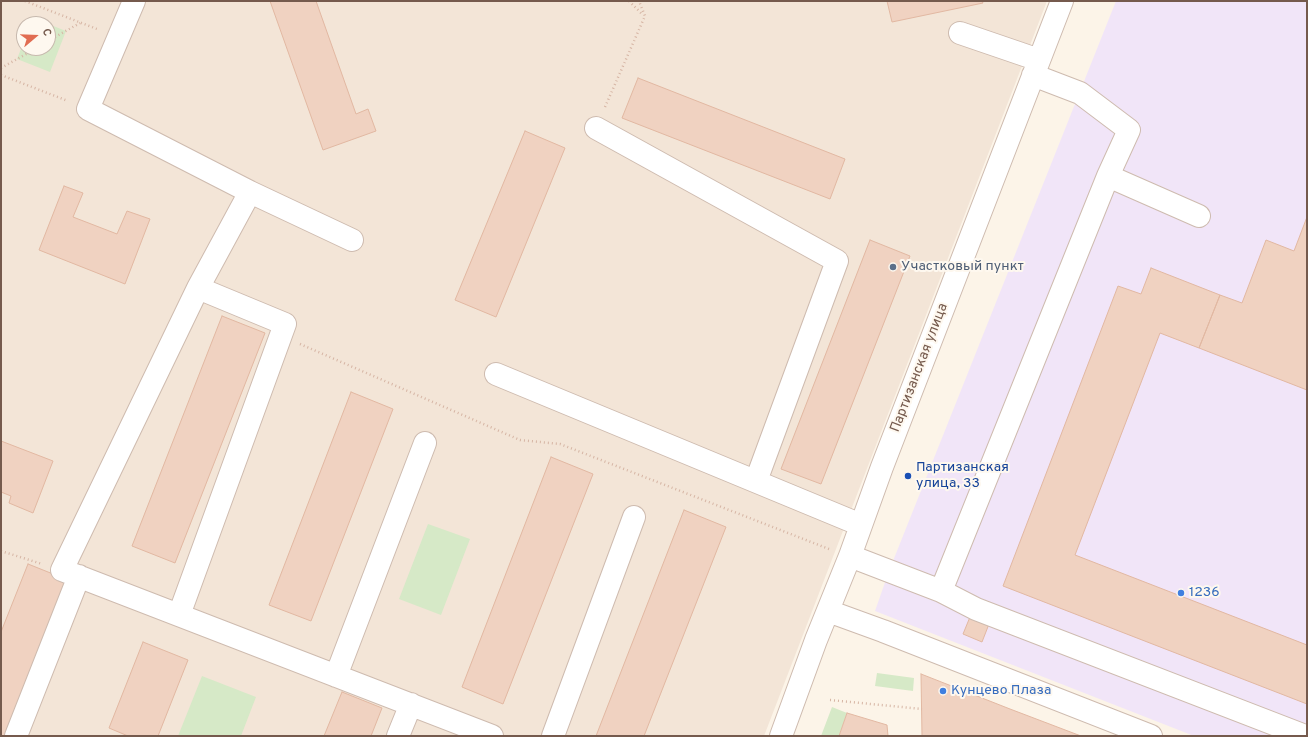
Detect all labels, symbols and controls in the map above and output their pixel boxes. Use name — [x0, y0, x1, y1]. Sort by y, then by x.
north arrow — [16, 16, 56, 56]
text: С — [39, 27, 54, 38]
place label: Участковый пункт — [901, 259, 1024, 275]
marker: Участковый пункт — [888, 262, 898, 272]
street label: Партизанская улица — [888, 301, 952, 435]
place label: Партизанская улица, 33 — [916, 460, 1009, 492]
marker: Партизанская улица, 33 — [903, 471, 913, 481]
place label: 1236 — [1189, 585, 1220, 601]
marker: 1236 — [1176, 588, 1186, 598]
place label: Кунцево Плаза — [951, 683, 1051, 699]
marker: Кунцево Плаза — [938, 686, 948, 696]

